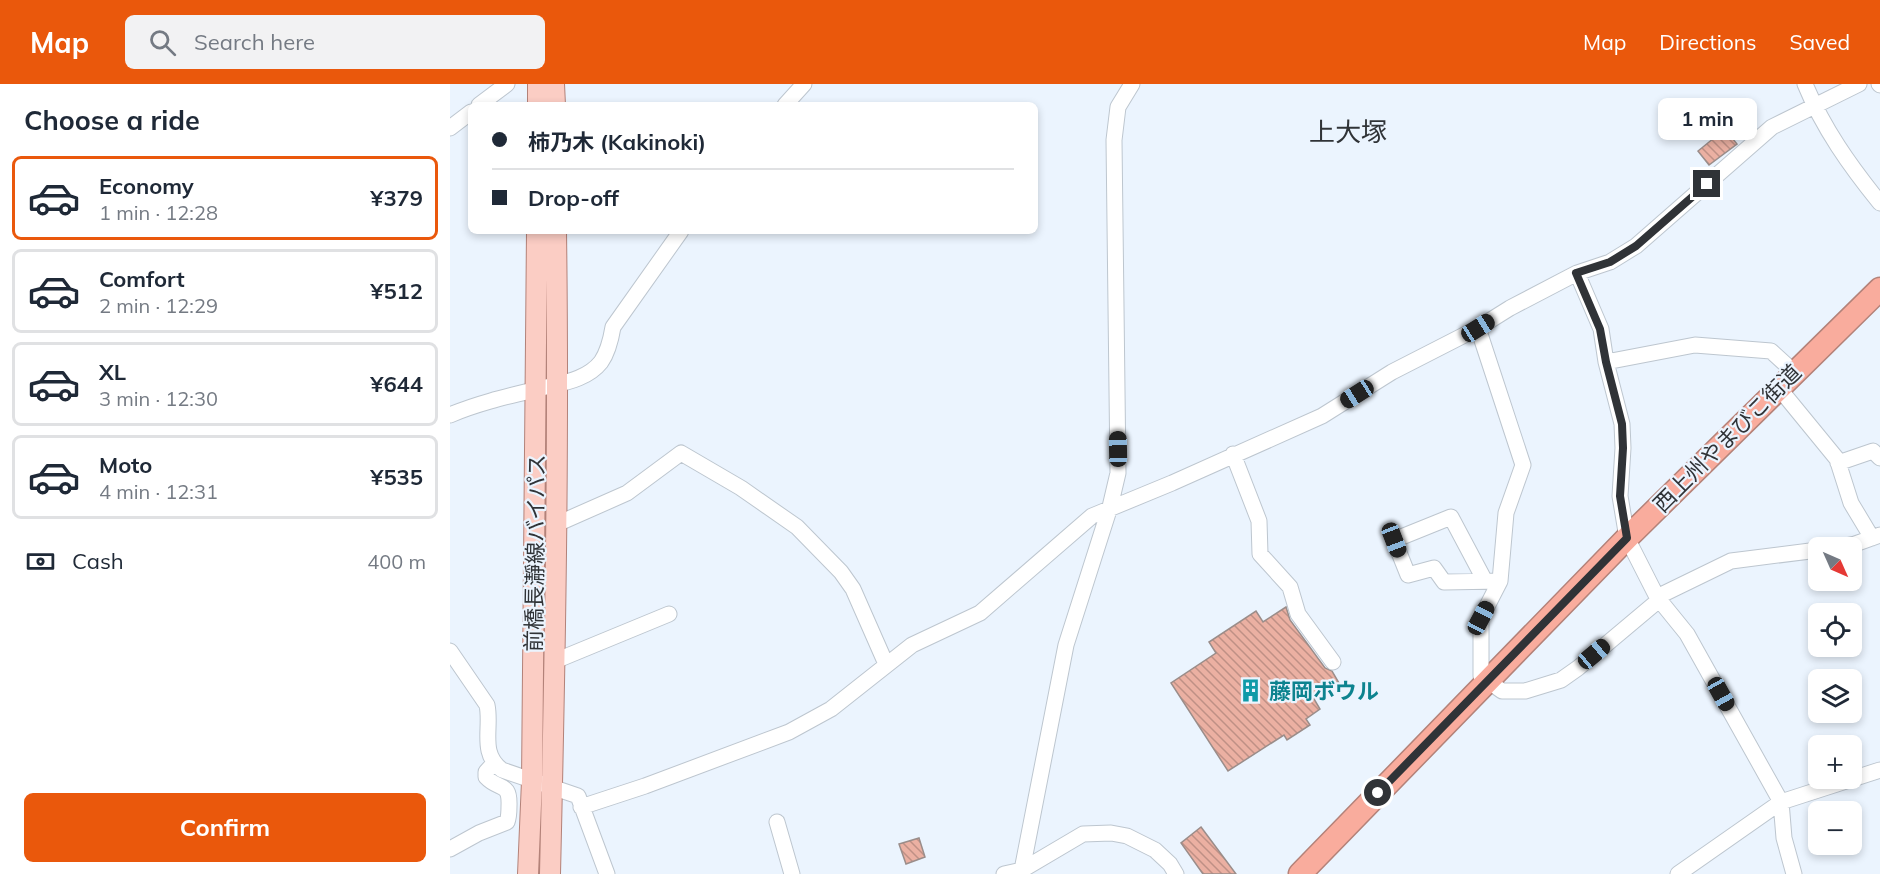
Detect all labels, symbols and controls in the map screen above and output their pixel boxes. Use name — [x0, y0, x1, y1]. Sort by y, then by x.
search box — [125, 15, 545, 69]
text: Map — [30, 25, 89, 60]
icon: search — [146, 26, 179, 59]
text: Search here — [194, 28, 315, 56]
text: Map — [1583, 29, 1626, 55]
text: Directions — [1659, 29, 1756, 55]
text: Saved — [1789, 29, 1850, 55]
callout: 1 min — [1658, 97, 1756, 139]
text: Choose a ride — [24, 103, 200, 137]
text: 1 min — [1681, 106, 1734, 131]
district label: 上大塚 — [1309, 115, 1387, 148]
text: 柿乃木 (Kakinoki) — [528, 128, 706, 156]
route end — [1693, 170, 1720, 197]
icon: car — [27, 171, 81, 225]
text: Economy — [99, 172, 194, 200]
text: ¥379 — [370, 184, 423, 212]
text: Drop-off — [528, 184, 619, 212]
text: 1 min · 12:28 — [99, 200, 218, 225]
icon: car — [27, 264, 81, 318]
text: Comfort — [99, 265, 185, 293]
text: ¥512 — [370, 277, 423, 305]
text: 2 min · 12:29 — [99, 293, 218, 318]
car — [1458, 311, 1498, 345]
icon: car — [27, 357, 81, 411]
text: XL — [99, 358, 126, 386]
street label: 西上州やまびこ街道 — [1647, 358, 1807, 518]
text: ¥644 — [370, 370, 423, 398]
car — [1337, 377, 1377, 411]
text: 3 min · 12:30 — [99, 386, 218, 411]
car — [1109, 431, 1127, 467]
icon: car — [27, 450, 81, 504]
text: Moto — [99, 451, 152, 479]
street label: 前橋長瀞線バイパス — [519, 454, 551, 652]
text: ¥535 — [370, 463, 423, 491]
text: 4 min · 12:31 — [99, 479, 218, 504]
car — [1379, 520, 1409, 560]
north arrow — [1808, 537, 1862, 591]
map controls — [1808, 537, 1862, 855]
icon: cash — [24, 545, 57, 578]
text: Cash — [72, 547, 124, 575]
text: 400 m — [367, 549, 426, 574]
car — [1465, 598, 1497, 638]
button: locate — [1808, 603, 1862, 657]
car — [1574, 636, 1614, 672]
button: layers — [1808, 669, 1862, 723]
car — [1704, 674, 1738, 714]
place label: 藤岡ボウル — [1269, 677, 1379, 705]
building icon: 藤岡ボウル — [1238, 678, 1264, 704]
button: + — [1808, 735, 1862, 789]
route start — [1364, 779, 1391, 806]
button: Confirm — [24, 793, 426, 862]
button: − — [1808, 801, 1862, 855]

